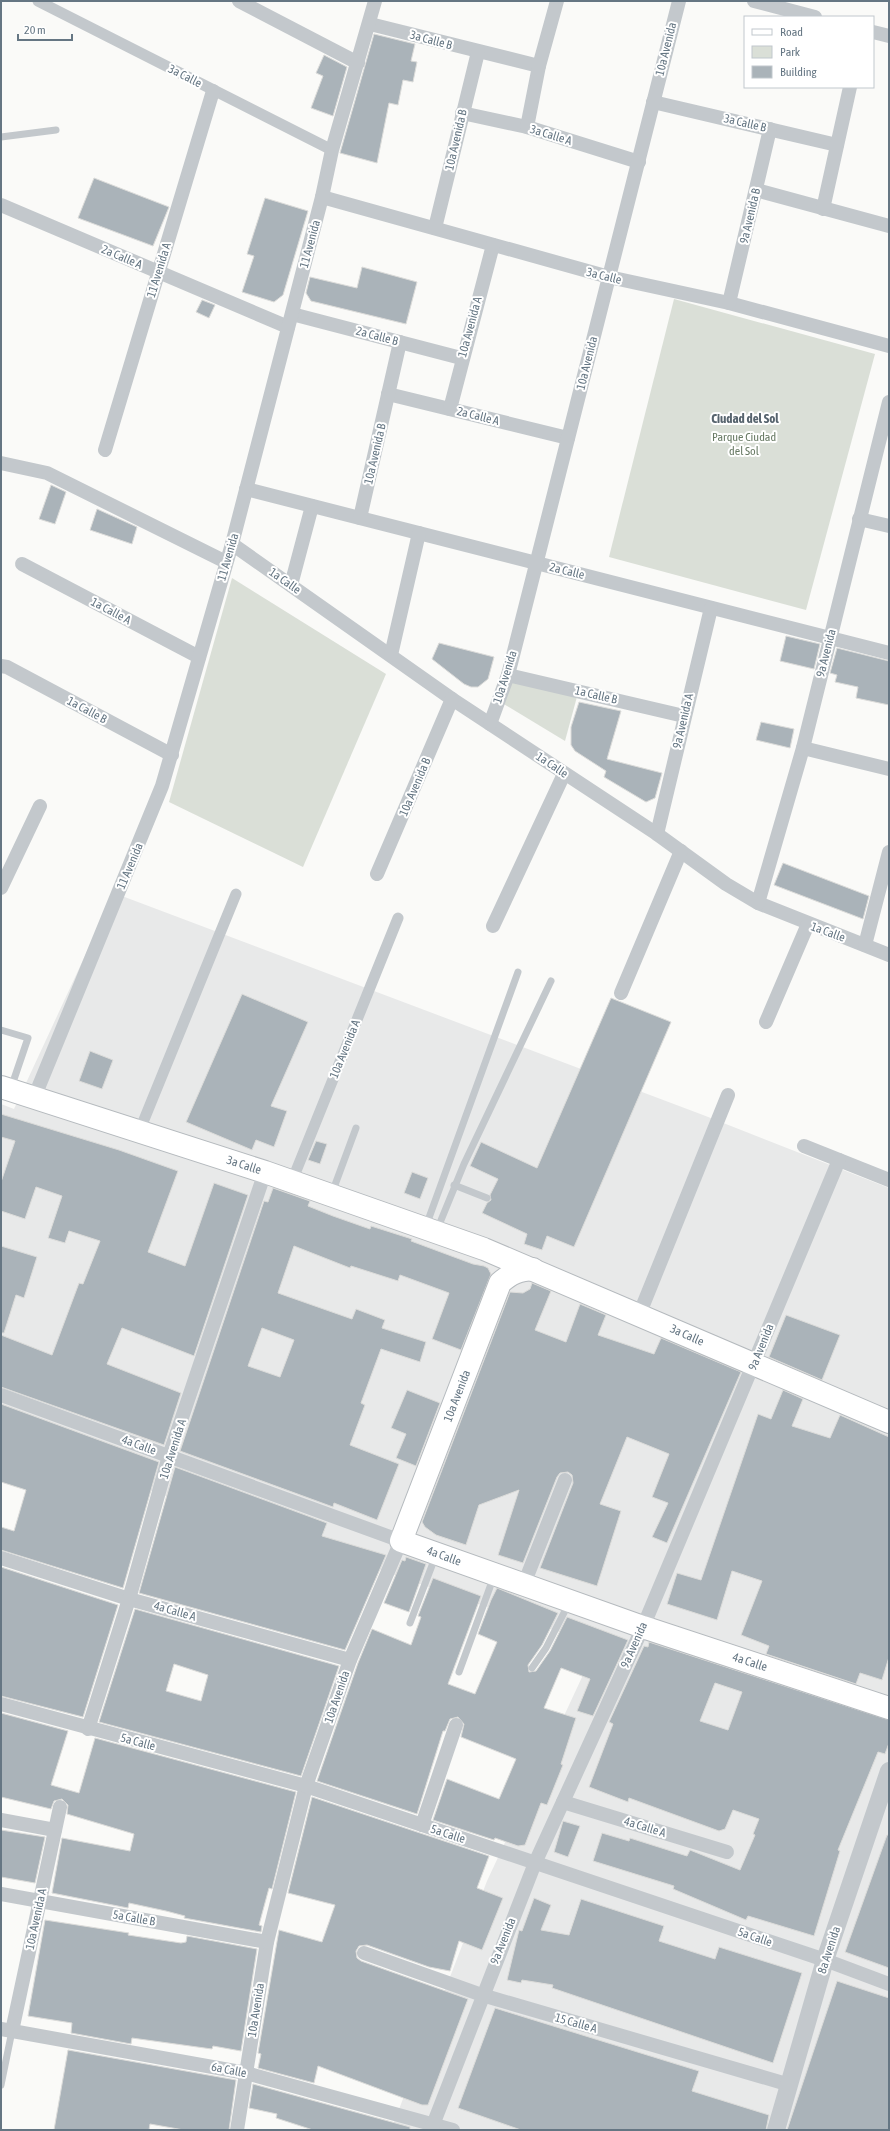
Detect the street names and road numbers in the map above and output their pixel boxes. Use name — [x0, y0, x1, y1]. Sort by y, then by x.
street label: 10a Avenida — [653, 21, 679, 77]
street label: 3a Calle B — [408, 28, 454, 52]
street label: 3a Calle — [166, 62, 204, 90]
street label: 10a Avenida B — [442, 108, 470, 172]
street label: 3a Calle B — [723, 111, 768, 135]
street label: 3a Calle A — [528, 122, 574, 148]
street label: 9a Avenida B — [737, 187, 763, 245]
street label: 11 Avenida — [297, 219, 323, 269]
street label: 11 Avenida A — [144, 241, 174, 299]
street label: 2a Calle A — [99, 242, 145, 272]
street label: 3a Calle — [585, 265, 623, 287]
street label: 10a Avenida A — [455, 295, 485, 359]
street label: 2a Calle B — [354, 324, 400, 348]
street label: 10a Avenida — [574, 335, 600, 391]
street label: 2a Calle A — [455, 404, 501, 428]
street label: 10a Avenida B — [361, 422, 389, 486]
street label: 11 Avenida — [215, 532, 241, 582]
street label: 2a Calle — [548, 560, 586, 582]
street label: 1a Calle — [266, 565, 304, 597]
street label: 1a Calle A — [89, 595, 133, 627]
street label: 9a Avenida — [813, 628, 839, 678]
street label: 10a Avenida — [490, 649, 520, 705]
street label: 1a Calle B — [574, 683, 619, 707]
street label: 9a Avenida A — [670, 692, 696, 750]
street label: 1a Calle B — [65, 694, 109, 726]
street label: 1a Calle — [533, 749, 571, 781]
street label: 10a Avenida B — [396, 756, 434, 818]
street label: 11 Avenida — [114, 841, 146, 891]
street label: 1a Calle — [809, 919, 847, 945]
street label: 10a Avenida A — [327, 1018, 363, 1080]
street label: 3a Calle — [225, 1153, 263, 1177]
street label: 3a Calle — [668, 1321, 706, 1349]
street label: 9a Avenida — [745, 1322, 777, 1372]
street label: 10a Avenida — [441, 1368, 473, 1424]
street label: 10a Avenida A — [157, 1417, 189, 1481]
street label: 4a Calle — [120, 1432, 158, 1458]
street label: 4a Calle — [425, 1543, 463, 1569]
street label: 4a Calle A — [152, 1598, 198, 1624]
street label: 9a Avenida — [618, 1620, 650, 1670]
street label: 4a Calle — [731, 1650, 769, 1674]
street label: 10a Avenida — [322, 1669, 352, 1725]
street label: 5a Calle — [119, 1731, 157, 1753]
street label: 4a Calle A — [622, 1814, 668, 1840]
street label: 5a Calle — [429, 1822, 467, 1846]
street label: 10a Avenida A — [23, 1887, 49, 1951]
street label: 5a Calle B — [112, 1907, 157, 1929]
street label: 9a Avenida — [487, 1916, 519, 1966]
street label: 5a Calle — [736, 1925, 774, 1949]
street label: 8a Avenida — [815, 1925, 843, 1975]
street label: 10a Avenida — [245, 1982, 267, 2038]
street label: 15 Calle A — [553, 2010, 599, 2036]
street label: 6a Calle — [210, 2060, 248, 2080]

